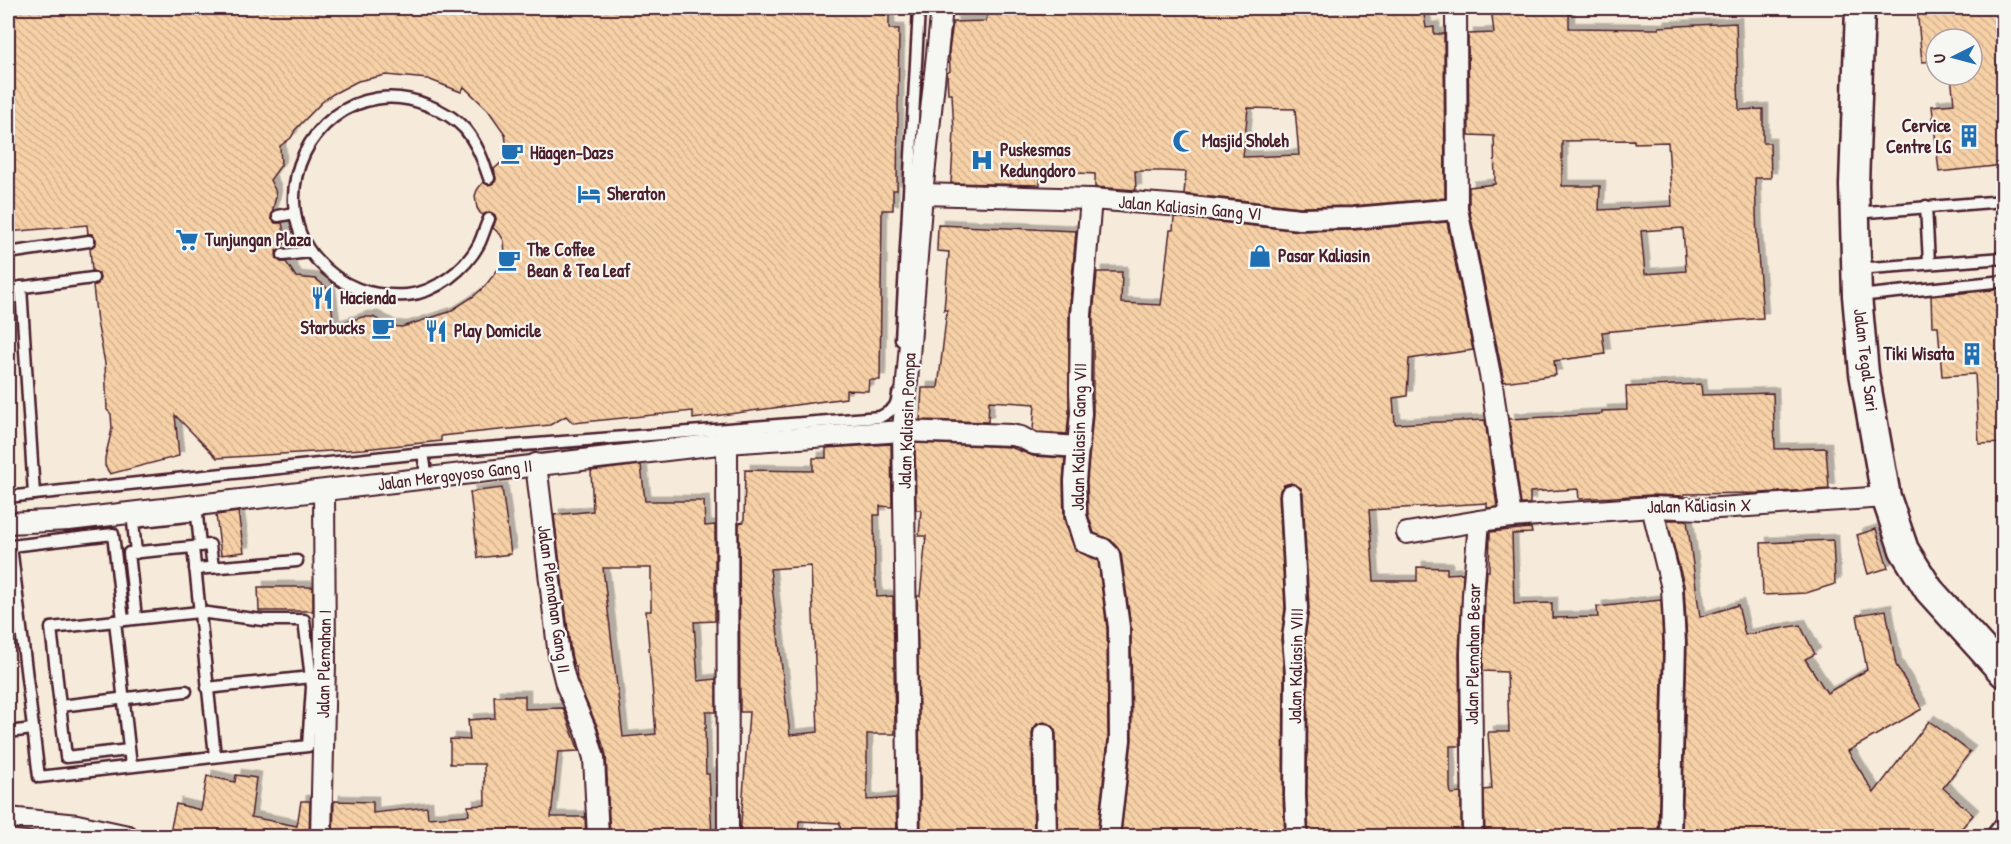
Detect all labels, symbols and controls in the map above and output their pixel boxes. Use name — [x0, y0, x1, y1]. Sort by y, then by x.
north arrow — [1924, 27, 1984, 87]
text: U — [1928, 53, 1950, 64]
place label: Cervice Centre LG — [1886, 113, 1952, 159]
building icon: Cervice Centre LG — [1956, 123, 1982, 149]
mosque icon: Masjid Sholeh — [1171, 128, 1197, 154]
place label: Masjid Sholeh — [1202, 128, 1289, 153]
place label: Puskesmas Kedungdoro — [1000, 137, 1076, 184]
cafe icon: Häagen-Dazs — [499, 140, 525, 166]
place label: Häagen-Dazs — [530, 140, 613, 166]
hospital icon: Puskesmas Kedungdoro — [969, 147, 995, 173]
hotel icon: Sheraton — [576, 181, 602, 207]
place label: Sheraton — [607, 181, 666, 206]
street label: Jalan Kaliasin Gang VI — [1117, 189, 1263, 226]
supermarket icon: Tunjungan Plaza — [174, 227, 200, 253]
place label: Tunjungan Plaza — [204, 227, 312, 253]
place label: The Coffee Bean & Tea Leaf — [526, 237, 631, 283]
shop icon: Pasar Kaliasin — [1247, 243, 1273, 269]
place label: Pasar Kaliasin — [1278, 243, 1370, 268]
cafe icon: The Coffee Bean & Tea Leaf — [496, 247, 522, 273]
restaurant icon: Hacienda — [309, 285, 335, 311]
place label: Hacienda — [340, 285, 397, 310]
street label: Jalan Tegal Sari — [1848, 307, 1885, 413]
place label: Starbucks — [301, 315, 365, 340]
cafe icon: Starbucks — [370, 315, 396, 341]
restaurant icon: Play Domicile — [423, 318, 449, 344]
place label: Play Domicile — [454, 318, 542, 344]
place label: Tiki Wisata — [1883, 341, 1955, 366]
building icon: Tiki Wisata — [1959, 341, 1985, 367]
street label: Jalan Kaliasin Pompa — [892, 352, 921, 490]
street label: Jalan Kaliasin Gang VII — [1065, 363, 1092, 511]
street label: Jalan Mergoyoso Gang II — [376, 453, 534, 496]
street label: Jalan Kaliasin X — [1647, 492, 1751, 519]
street label: Jalan Plemahan Gang II — [532, 523, 577, 674]
street label: Jalan Plemahan Besar — [1459, 583, 1486, 725]
street label: Jalan Kaliasin VIII — [1282, 608, 1309, 724]
street label: Jalan Plemahan I — [310, 609, 337, 719]

